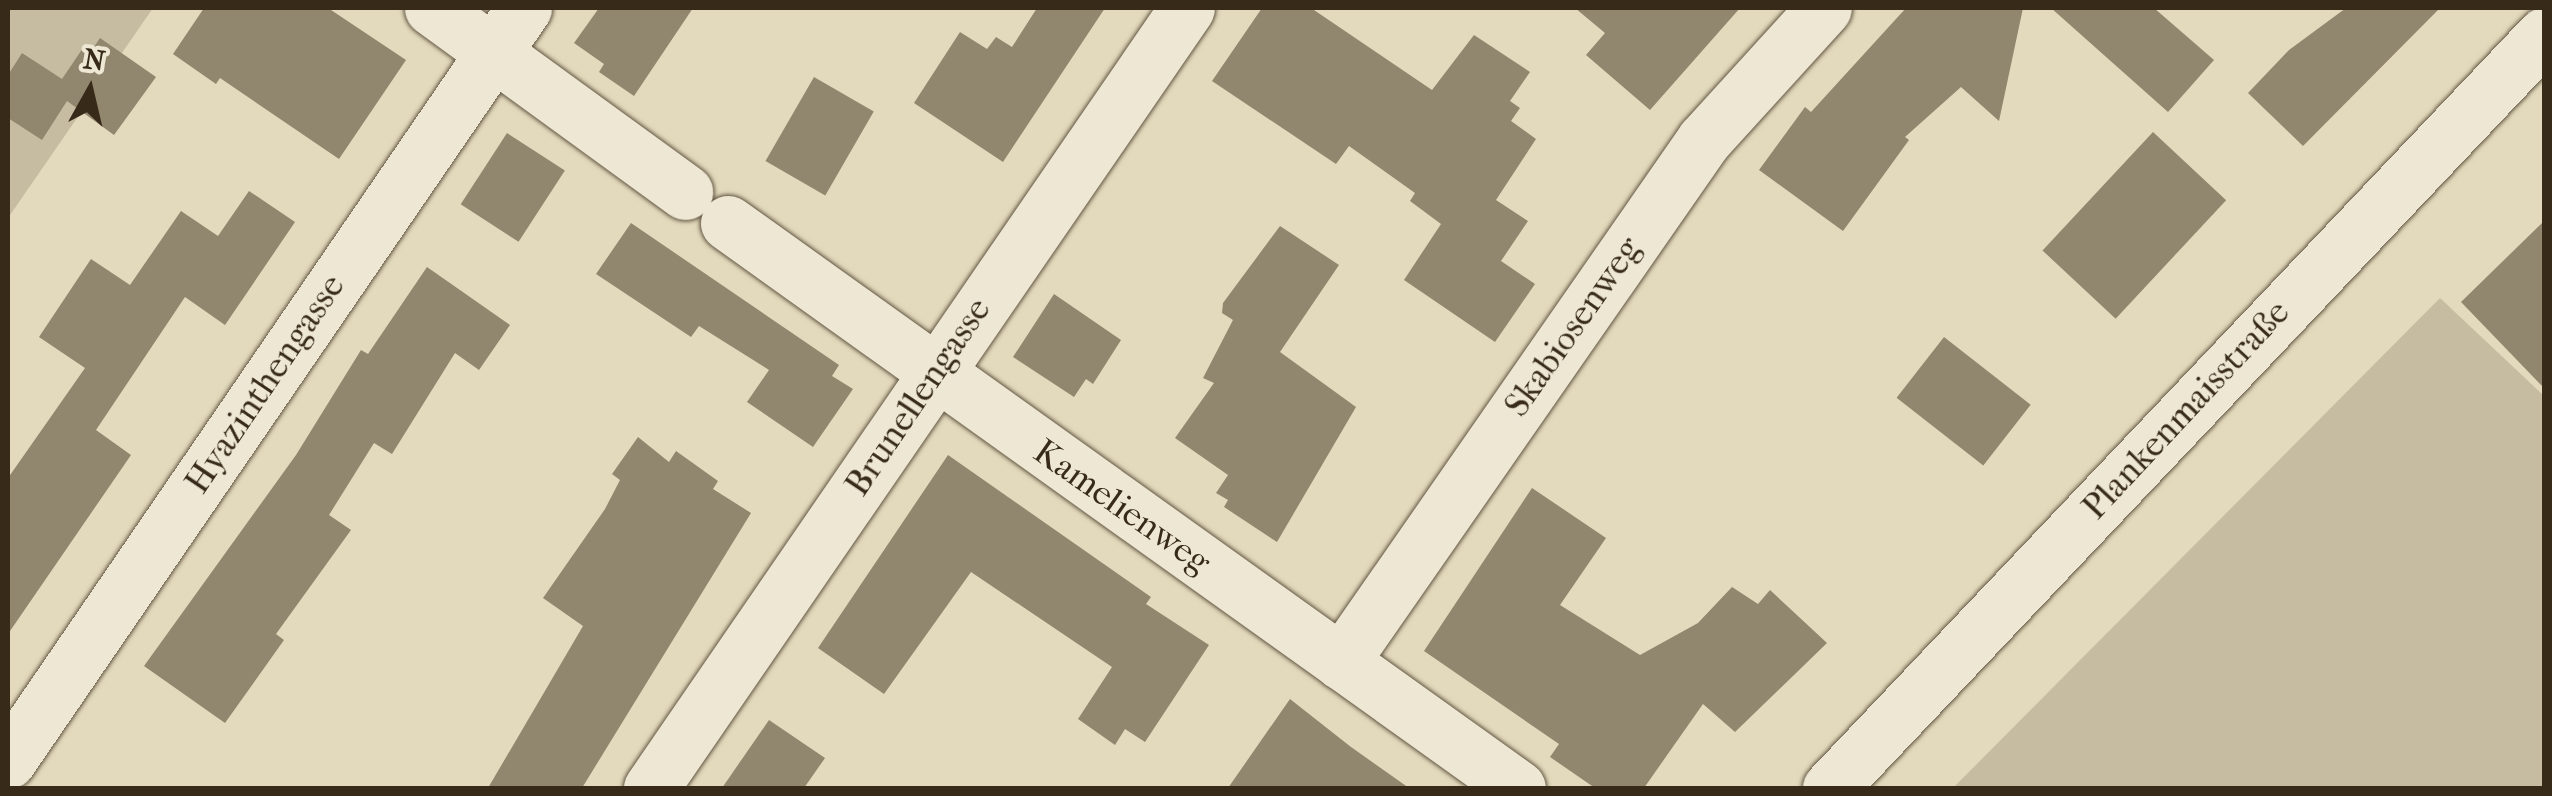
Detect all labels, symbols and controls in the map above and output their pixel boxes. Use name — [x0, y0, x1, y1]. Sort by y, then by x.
north arrow — [40, 40, 140, 140]
text: N — [81, 42, 107, 78]
street label: Skabiosenweg — [1496, 229, 1650, 425]
street label: Hyazinthengasse — [176, 267, 354, 501]
street label: Brunellengasse — [836, 290, 1000, 504]
street label: Plankenmaisstraße — [2074, 292, 2298, 528]
street label: Kamelienweg — [1025, 431, 1219, 583]

